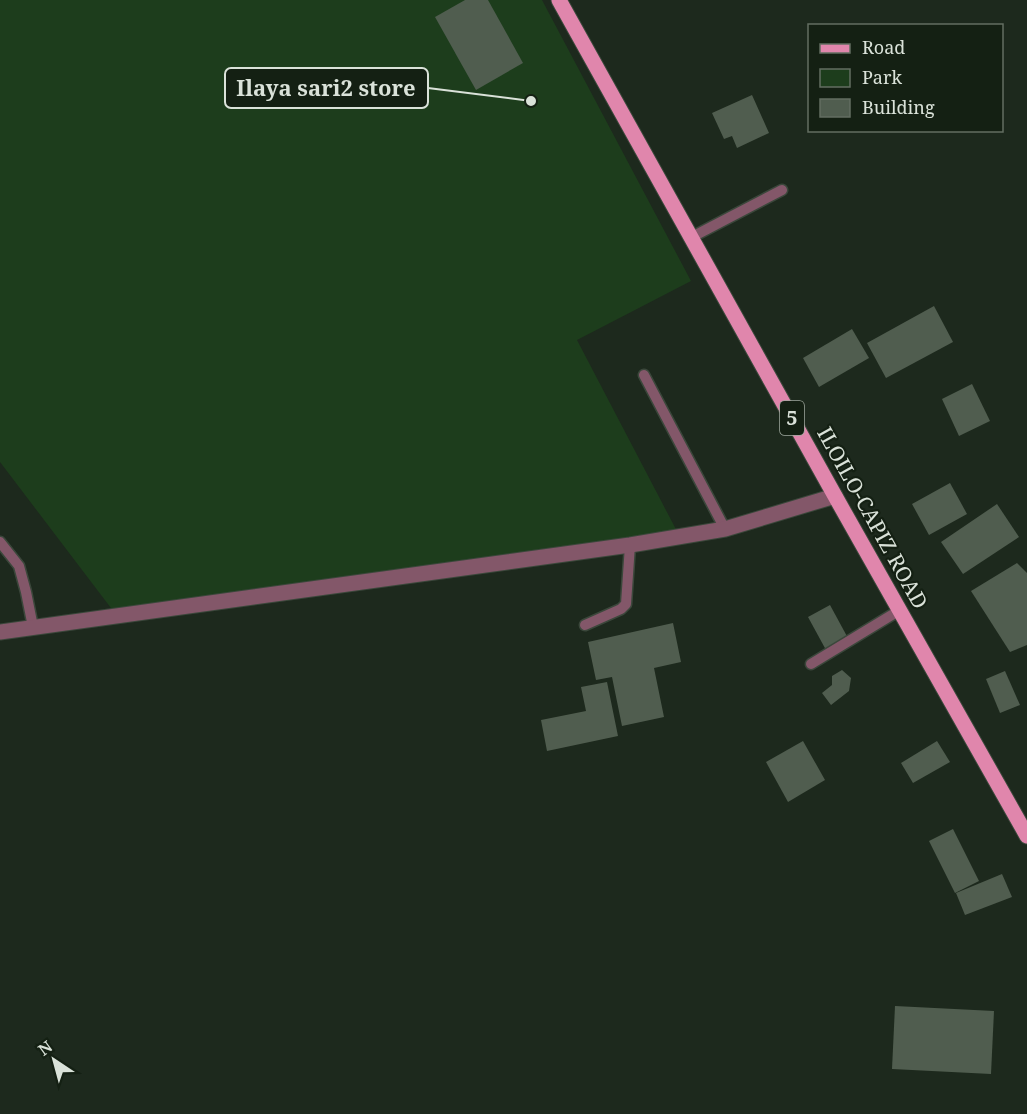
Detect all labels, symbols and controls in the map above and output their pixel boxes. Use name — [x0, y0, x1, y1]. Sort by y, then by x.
legend — [808, 24, 1003, 132]
text: Road — [862, 35, 905, 59]
text: Park — [862, 65, 902, 89]
callout: Ilaya sari2 store — [225, 68, 428, 108]
text: Ilaya sari2 store — [236, 72, 416, 102]
text: Building — [862, 95, 935, 119]
road number: 5 — [780, 401, 804, 435]
street label: ILOILO-CAPIZ ROAD — [811, 422, 935, 613]
north arrow — [24, 1030, 84, 1090]
text: N — [34, 1035, 57, 1060]

